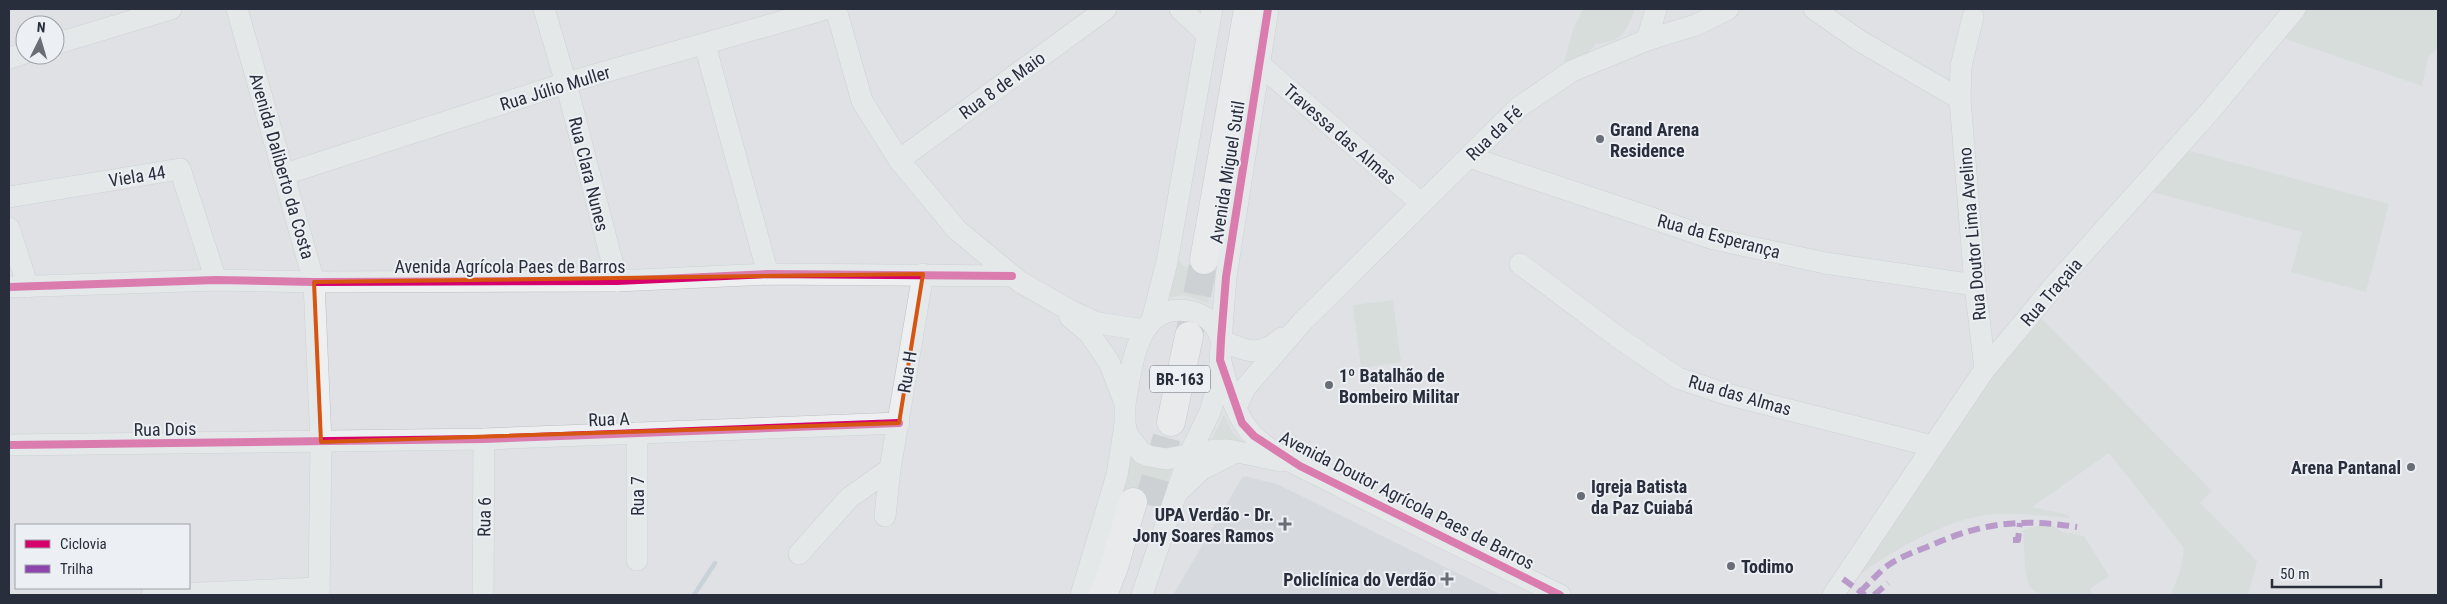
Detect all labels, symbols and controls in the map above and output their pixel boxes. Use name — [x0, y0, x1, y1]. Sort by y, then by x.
north arrow — [15, 15, 65, 65]
text: N — [36, 19, 46, 35]
street label: Rua 8 de Maio — [955, 47, 1049, 123]
street label: Rua Júlio Muller — [497, 61, 613, 115]
street label: Avenida Daliberto da Costa — [245, 71, 319, 261]
street label: Travessa das Almas — [1279, 79, 1401, 189]
street label: Avenida Miguel Sutil — [1205, 99, 1249, 245]
street label: Rua da Fé — [1462, 101, 1526, 165]
street label: Rua Clara Nunes — [565, 115, 613, 233]
place label: Grand Arena Residence — [1610, 119, 1699, 161]
marker: Grand Arena Residence — [1594, 133, 1606, 145]
street label: Rua Doutor Lima Avelino — [1954, 147, 1990, 321]
street label: Viela 44 — [107, 161, 167, 191]
street label: Rua da Esperança — [1655, 209, 1783, 263]
street label: Rua Traçaia — [2016, 254, 2086, 330]
street label: Avenida Agrícola Paes de Barros — [395, 256, 625, 277]
street label: Rua H — [893, 350, 921, 394]
place label: 1º Batalhão de Bombeiro Militar — [1339, 365, 1459, 407]
road number: BR-163 — [1150, 366, 1210, 392]
street label: Rua das Almas — [1686, 370, 1794, 420]
marker: 1º Batalhão de Bombeiro Militar — [1323, 379, 1335, 391]
street label: Rua A — [588, 408, 631, 430]
street label: Rua Dois — [133, 418, 197, 440]
street label: Avenida Doutor Agrícola Paes de Barros — [1276, 426, 1538, 574]
place label: Arena Pantanal — [2291, 457, 2401, 478]
marker: Arena Pantanal — [2405, 461, 2417, 473]
street label: Rua 7 — [627, 476, 648, 516]
place label: Igreja Batista da Paz Cuiabá — [1591, 476, 1693, 518]
marker: Igreja Batista da Paz Cuiabá — [1575, 490, 1587, 502]
street label: Rua 6 — [473, 497, 495, 537]
place label: UPA Verdão - Dr. Jony Soares Ramos — [1132, 504, 1274, 546]
marker: UPA Verdão - Dr. Jony Soares Ramos — [1278, 517, 1292, 531]
legend — [15, 524, 190, 589]
text: Ciclovia — [60, 535, 107, 553]
place label: Todimo — [1741, 556, 1794, 577]
scale bar — [2272, 556, 2381, 588]
text: Trilha — [60, 560, 93, 578]
marker: Todimo — [1725, 560, 1737, 572]
text: 50 m — [2280, 565, 2310, 583]
place label: Policlínica do Verdão — [1283, 569, 1436, 590]
marker: Policlínica do Verdão — [1440, 572, 1454, 586]

